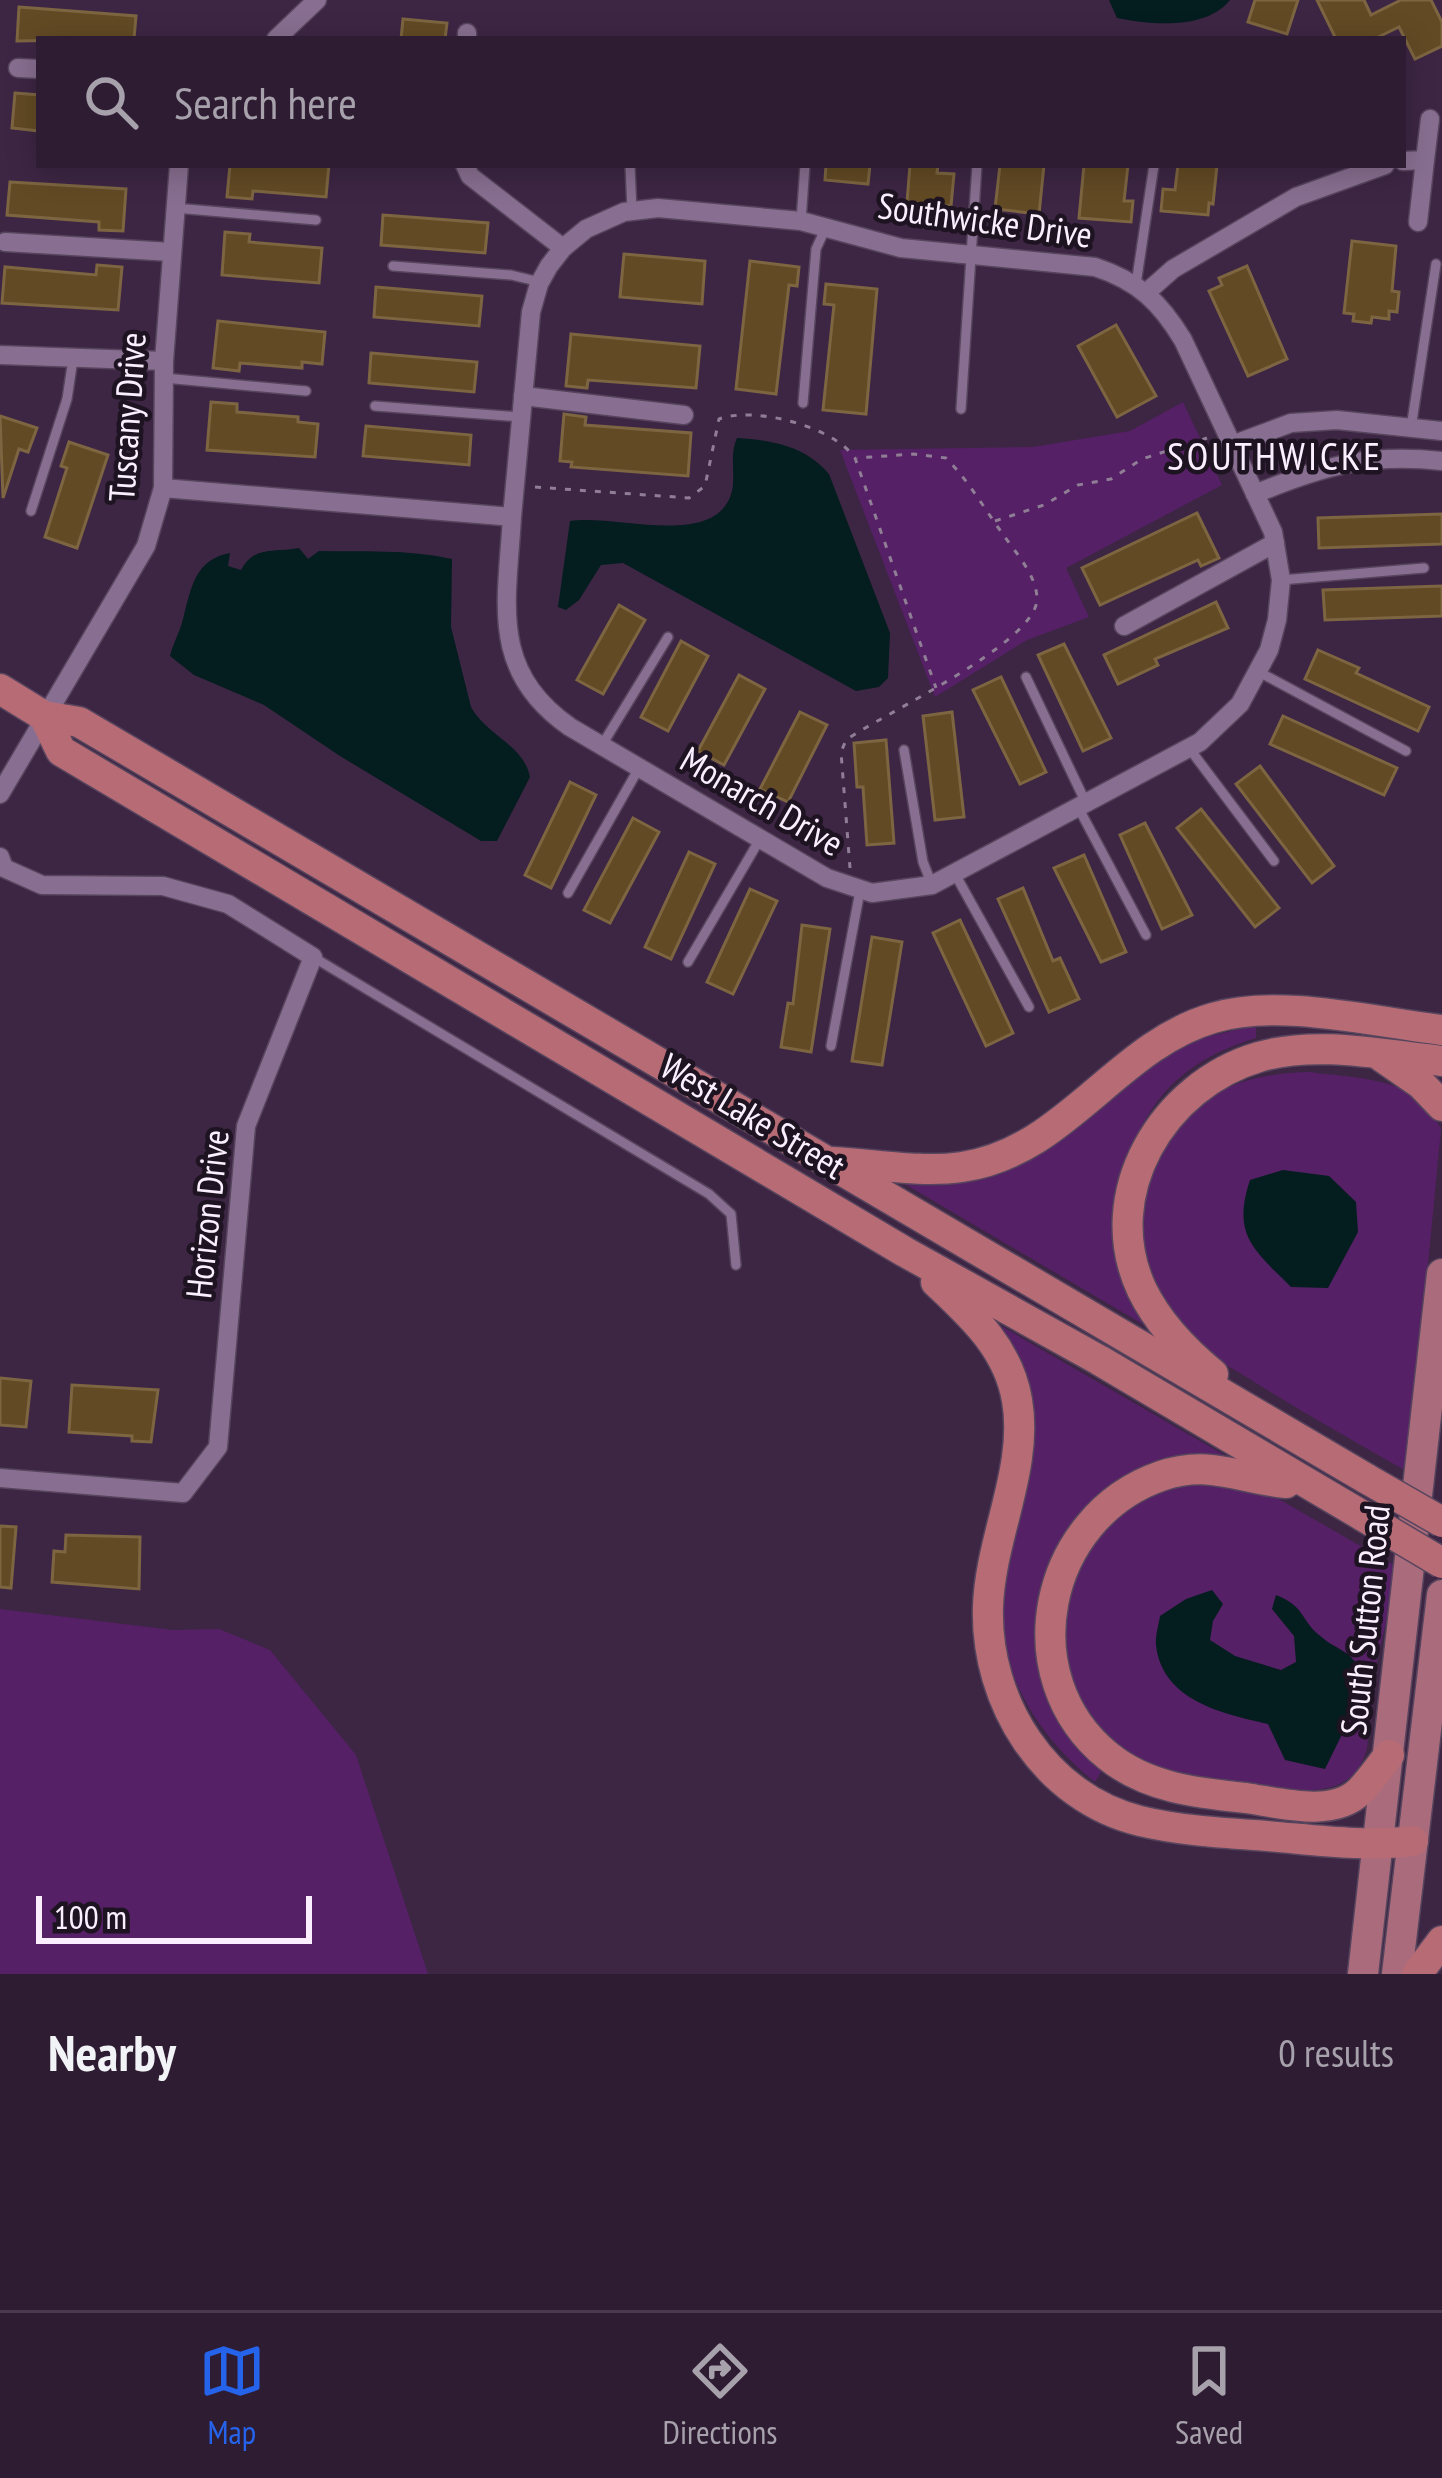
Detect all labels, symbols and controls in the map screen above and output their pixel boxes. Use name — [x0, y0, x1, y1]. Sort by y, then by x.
search box — [36, 36, 1406, 168]
icon: search — [78, 69, 144, 135]
text: Search here — [174, 73, 357, 131]
street label: Southwicke Drive — [875, 181, 1095, 258]
street label: Tuscany Drive — [97, 331, 156, 503]
district label: SOUTHWICKE — [1167, 430, 1383, 481]
street label: Monarch Drive — [672, 735, 852, 866]
street label: West Lake Street — [652, 1042, 854, 1189]
street label: Horizon Drive — [174, 1127, 239, 1301]
street label: South Sutton Road — [1329, 1503, 1400, 1737]
scale bar — [36, 1890, 312, 1943]
text: 100 m — [54, 1895, 127, 1938]
text: Nearby — [48, 2019, 176, 2085]
text: 0 results — [1278, 2027, 1394, 2078]
tab: Map — [199, 2338, 265, 2453]
tab: Directions — [663, 2338, 777, 2453]
tab: Saved — [1175, 2338, 1243, 2453]

